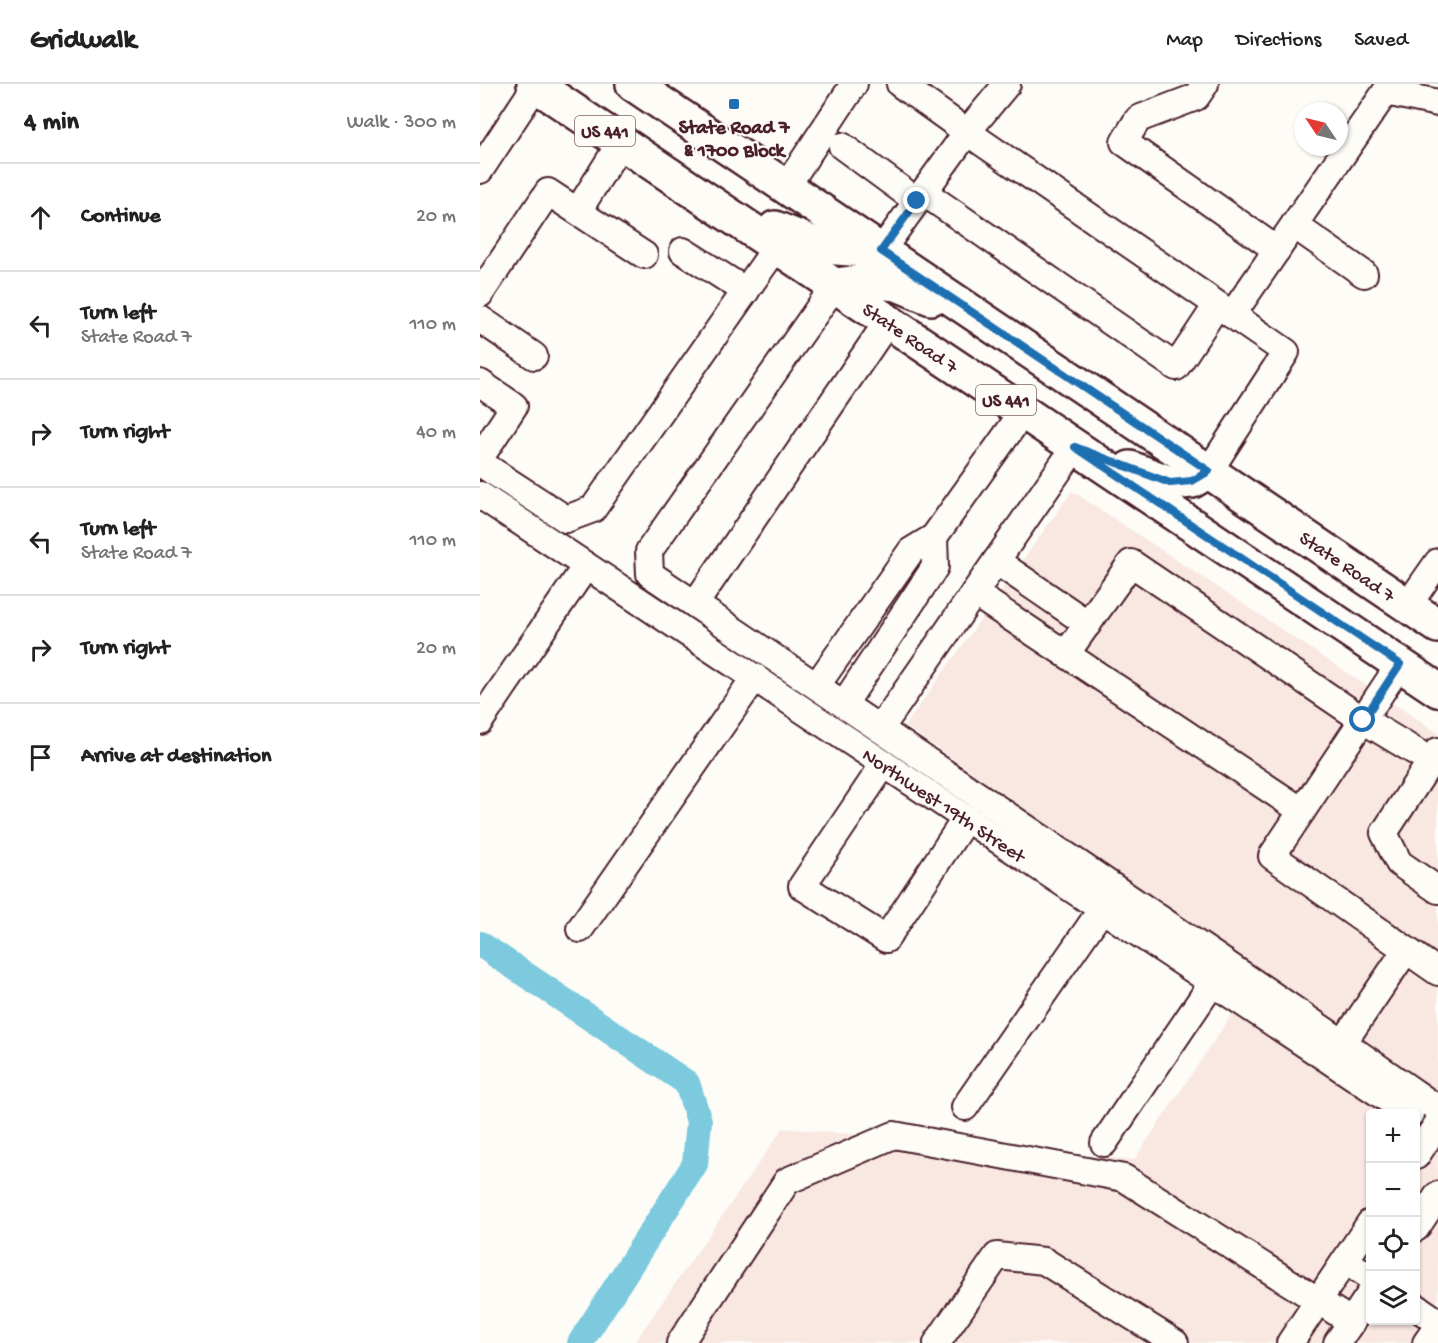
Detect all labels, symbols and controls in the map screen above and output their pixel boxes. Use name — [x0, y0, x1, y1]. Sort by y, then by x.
text: Gridwalk — [30, 25, 136, 58]
text: Map — [1166, 29, 1203, 54]
text: Directions — [1236, 29, 1321, 54]
text: Saved — [1354, 29, 1408, 54]
marker: State Road 7 & 1700 Block — [727, 97, 741, 111]
north arrow — [1294, 102, 1348, 156]
text: 4 min — [24, 108, 79, 139]
text: Walk · 300 m — [347, 112, 456, 135]
road number: US 441 — [575, 116, 635, 146]
place label: State Road 7 & 1700 Block — [679, 118, 791, 164]
route end — [903, 187, 929, 213]
icon: ahead — [24, 201, 57, 234]
text: Continue — [81, 204, 161, 230]
text: 20 m — [416, 206, 456, 229]
street label: State Road 7 — [857, 299, 962, 380]
text: Turn left — [81, 301, 155, 327]
icon: left — [24, 309, 57, 342]
text: 110 m — [410, 314, 456, 337]
text: State Road 7 — [81, 327, 192, 350]
road number: US 441 — [976, 385, 1036, 415]
icon: right — [24, 417, 57, 450]
text: Turn right — [81, 420, 169, 446]
text: 40 m — [416, 422, 456, 445]
text: Turn left — [81, 517, 155, 543]
icon: left — [24, 525, 57, 558]
street label: State Road 7 — [1294, 528, 1399, 609]
text: 110 m — [410, 530, 456, 553]
text: State Road 7 — [81, 543, 192, 566]
icon: right — [24, 633, 57, 666]
text: Turn right — [81, 636, 169, 662]
text: 20 m — [416, 638, 456, 661]
route start — [1349, 706, 1375, 732]
icon: arrive — [24, 741, 57, 774]
text: Arrive at destination — [81, 744, 271, 770]
street label: Northwest 19th Street — [857, 745, 1030, 871]
map controls — [1366, 1109, 1420, 1325]
button: + — [1366, 1109, 1420, 1163]
button: − — [1366, 1163, 1420, 1217]
button: locate — [1366, 1217, 1420, 1271]
button: layers — [1366, 1271, 1420, 1325]

